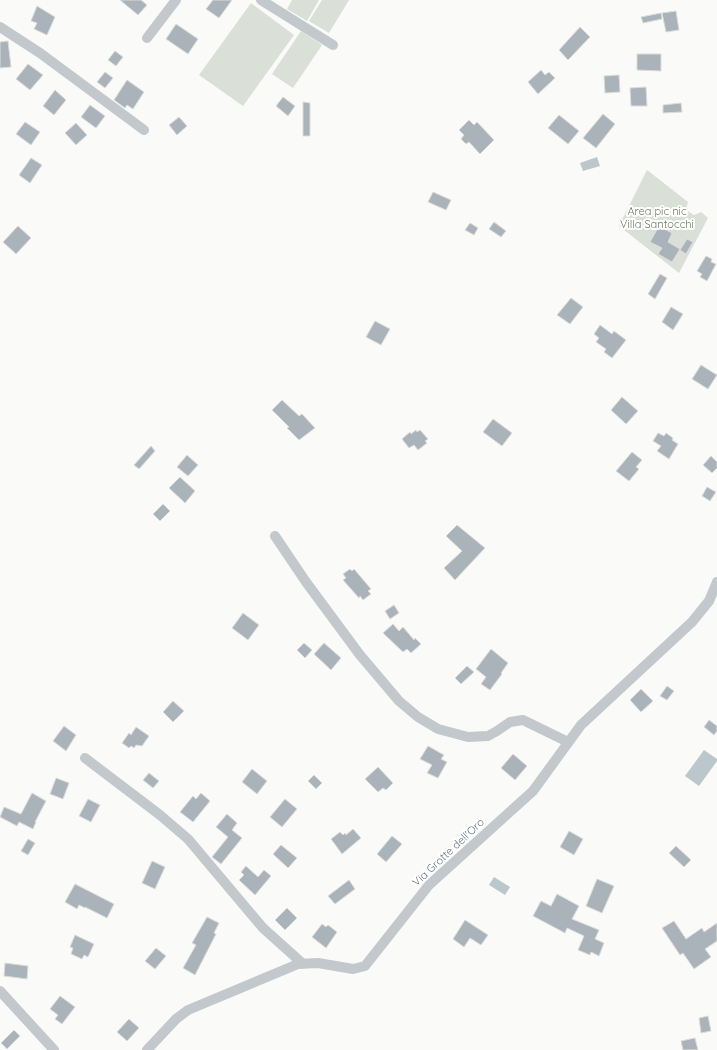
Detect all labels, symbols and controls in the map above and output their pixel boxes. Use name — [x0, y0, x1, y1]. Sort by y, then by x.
park label: Area pic nic Villa Santocchi — [620, 204, 694, 231]
street label: Via Grotte dell'Oro — [409, 815, 487, 889]

